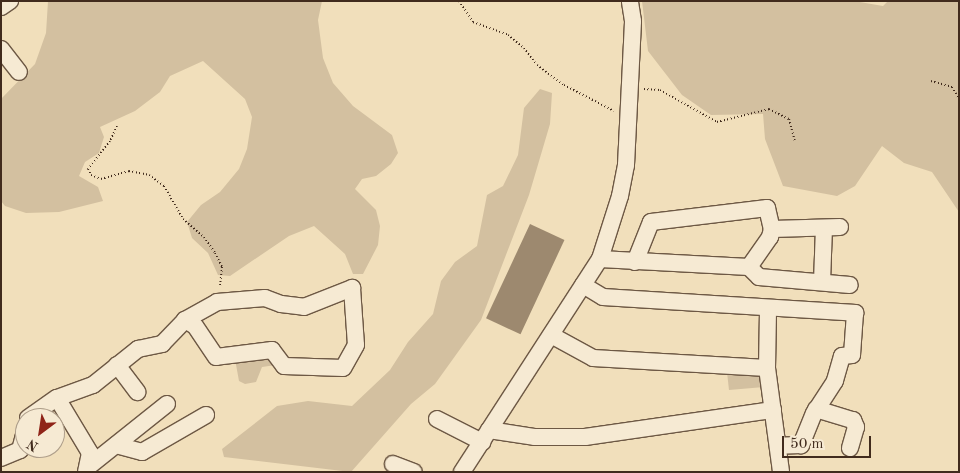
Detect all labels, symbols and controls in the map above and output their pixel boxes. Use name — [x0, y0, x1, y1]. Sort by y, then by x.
north arrow — [15, 408, 65, 458]
scale bar — [785, 426, 874, 458]
text: N — [25, 436, 41, 454]
text: 50 m — [790, 437, 824, 452]

